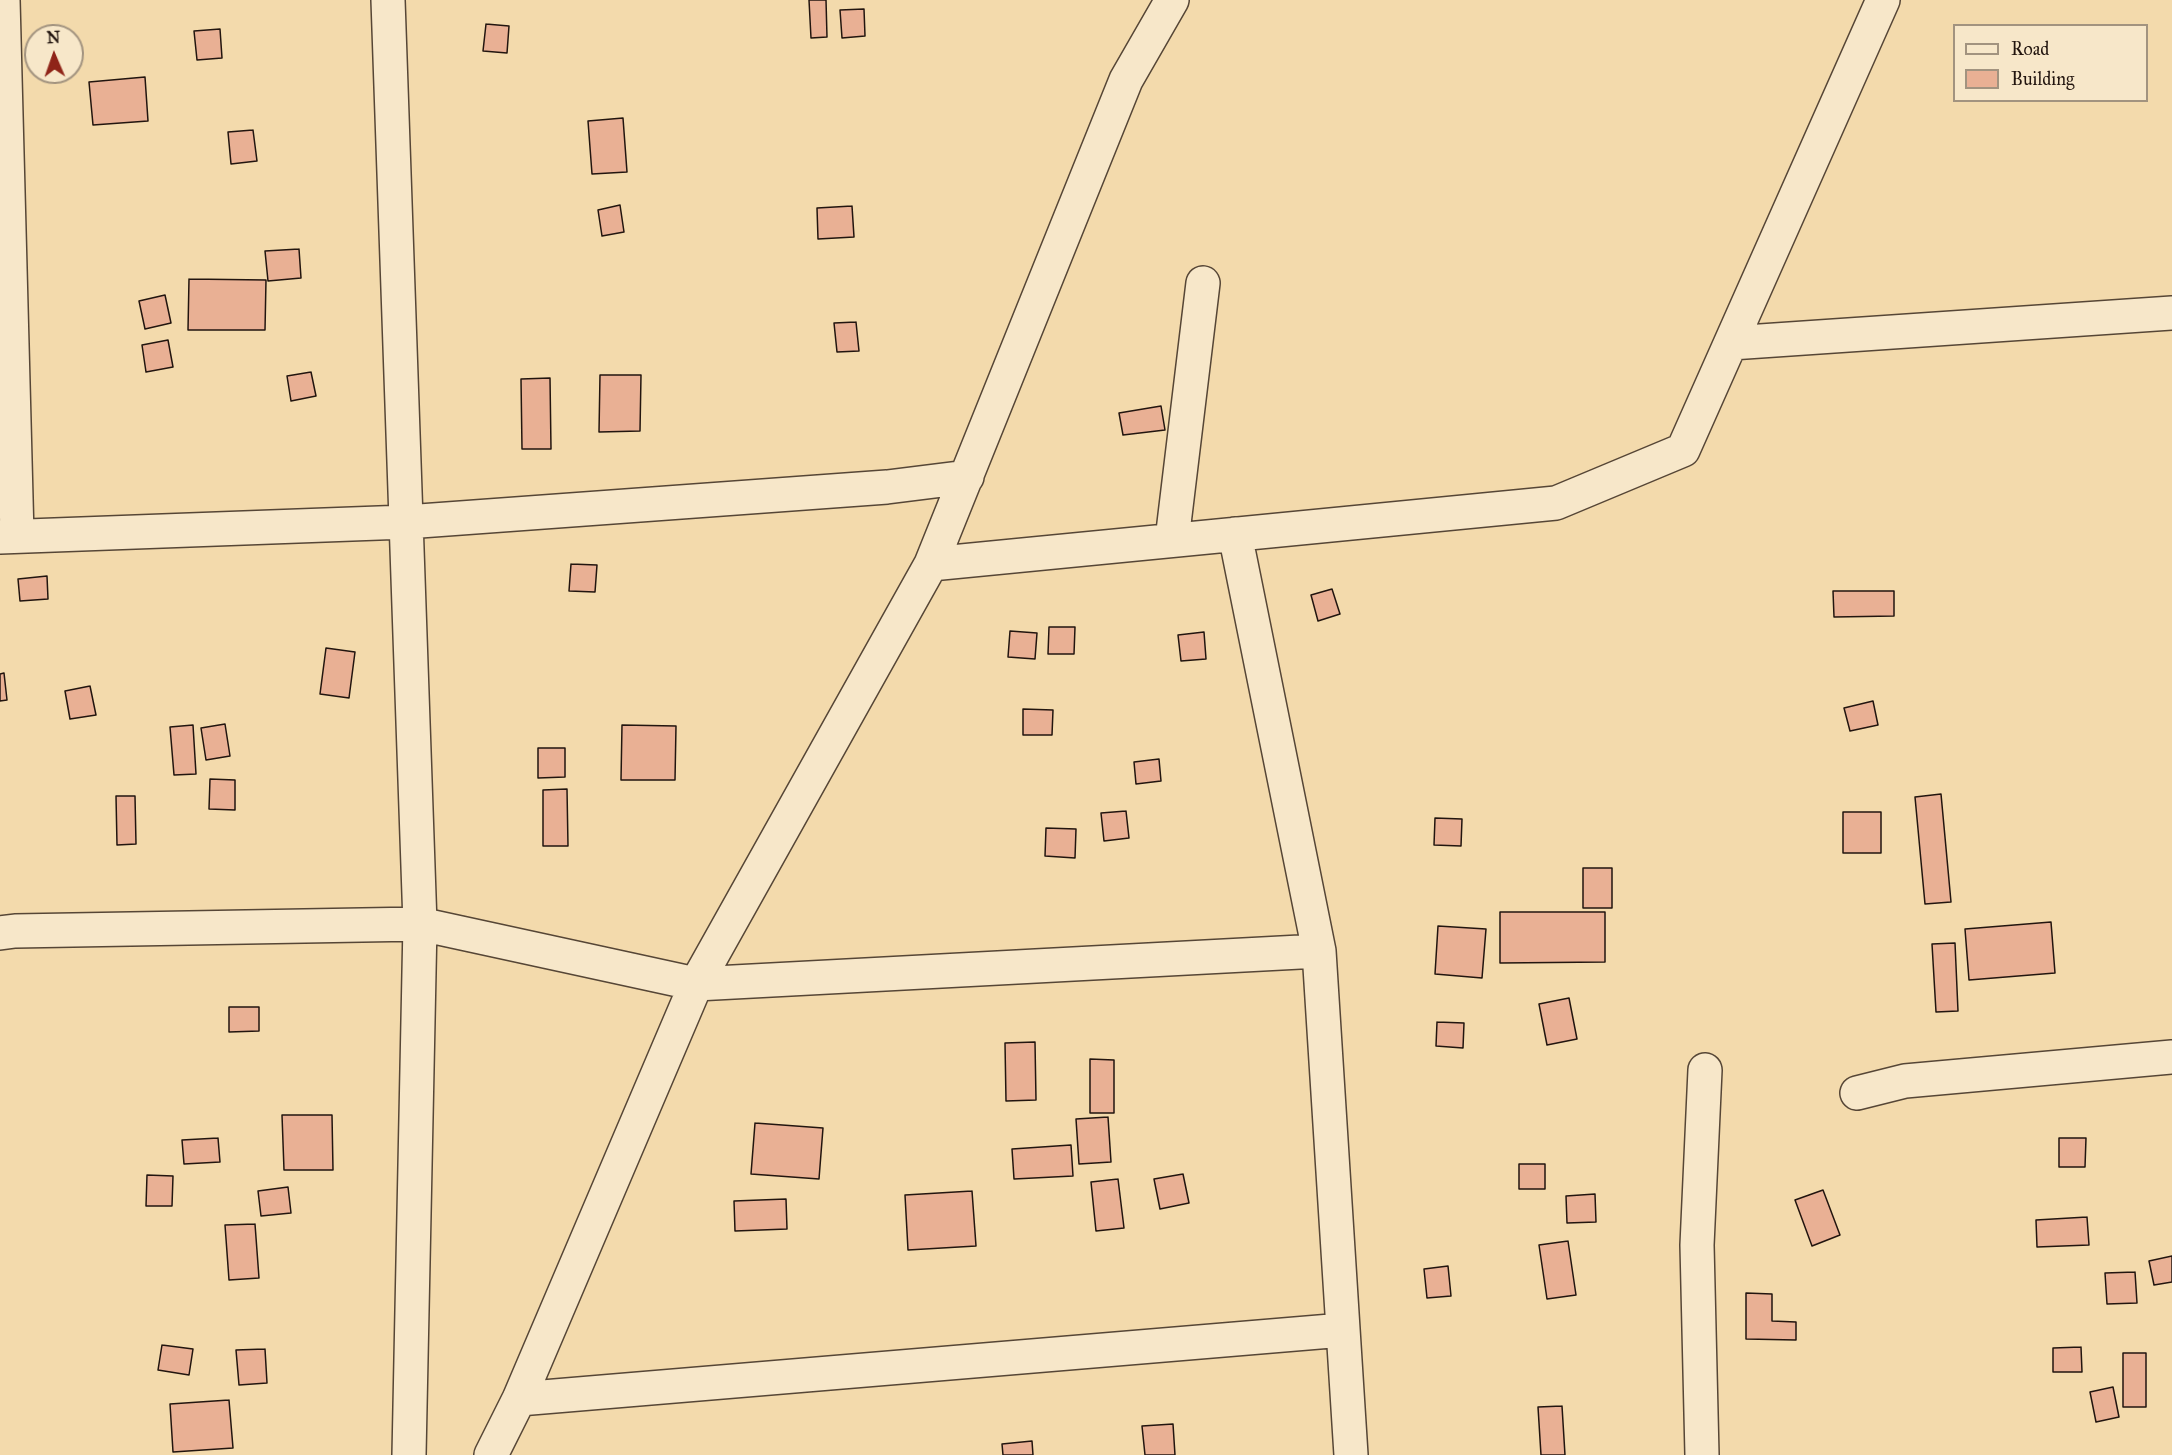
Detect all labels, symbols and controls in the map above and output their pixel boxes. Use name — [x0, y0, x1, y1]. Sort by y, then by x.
north arrow — [24, 24, 84, 84]
legend — [1953, 24, 2148, 102]
text: N — [46, 28, 61, 47]
text: Road — [2011, 38, 2049, 60]
text: Building — [2011, 68, 2074, 90]

